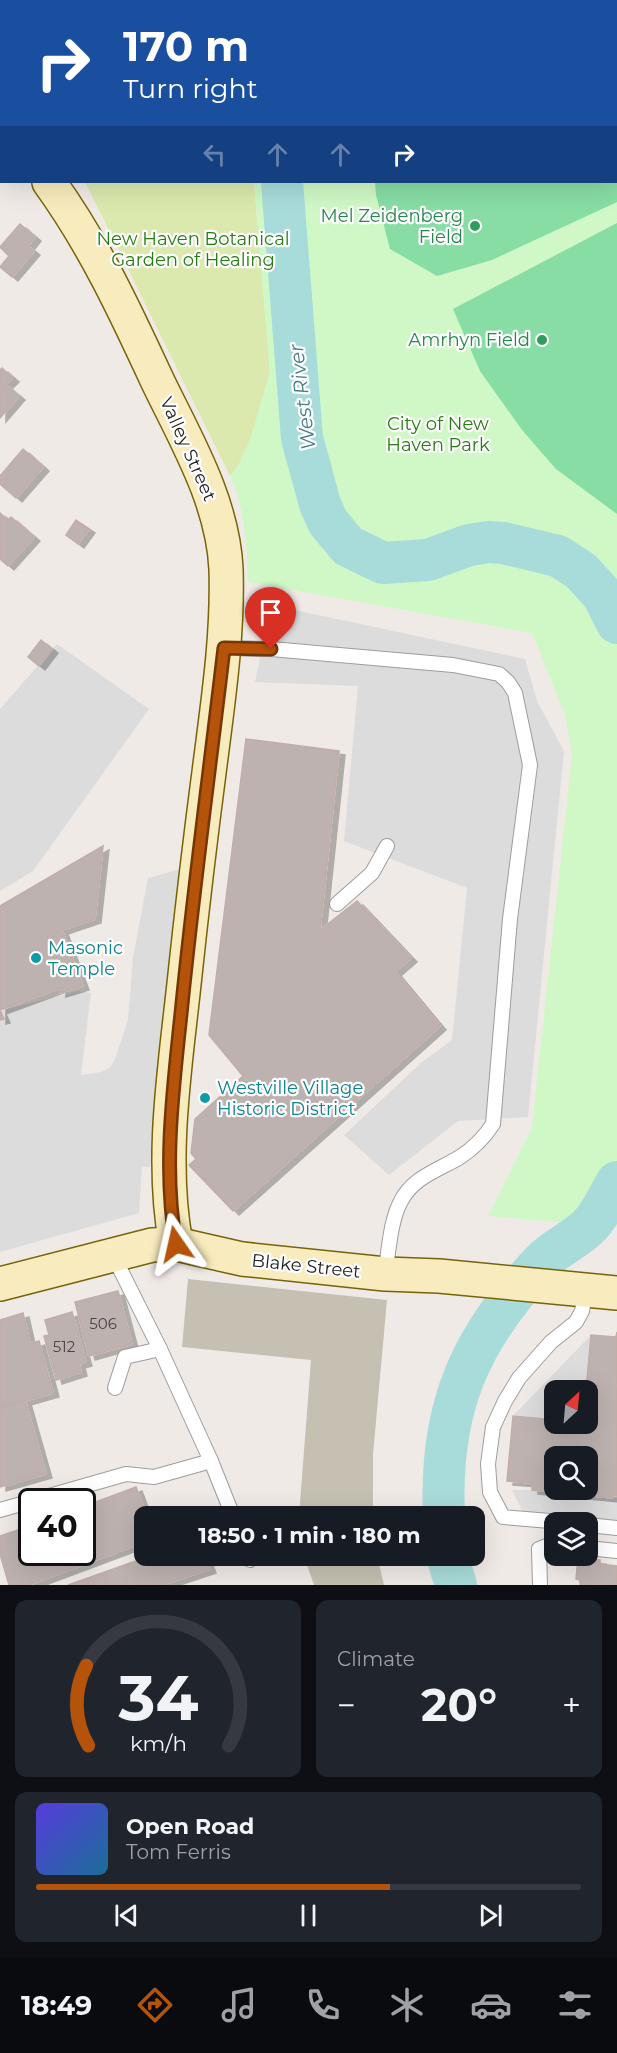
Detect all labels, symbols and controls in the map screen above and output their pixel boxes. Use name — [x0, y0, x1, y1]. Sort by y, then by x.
text: 170 m — [123, 20, 249, 72]
icon: right — [24, 24, 102, 102]
text: Turn right — [123, 72, 258, 105]
icon: left — [198, 138, 231, 171]
icon: ahead — [261, 138, 294, 171]
icon: ahead — [324, 138, 357, 171]
icon: right — [387, 138, 420, 171]
place label: Mel Zeidenberg Field — [321, 205, 463, 248]
marker: Mel Zeidenberg Field — [468, 219, 482, 233]
park label: New Haven Botanical Garden of Healing — [96, 228, 290, 271]
place label: Amrhyn Field — [408, 329, 530, 351]
marker: Amrhyn Field — [535, 333, 549, 347]
water label: West River — [283, 342, 320, 451]
street label: Valley Street — [155, 394, 221, 504]
park label: City of New Haven Park — [386, 413, 490, 456]
pin — [245, 587, 296, 649]
icon: arrive — [254, 596, 287, 629]
place label: Masonic Temple — [48, 937, 123, 980]
marker: Masonic Temple — [29, 951, 43, 965]
place label: Westville Village Historic District — [217, 1077, 363, 1120]
marker: Westville Village Historic District — [198, 1091, 212, 1105]
position arrow — [144, 1212, 208, 1276]
street label: Blake Street — [250, 1249, 362, 1283]
house number: 506 — [89, 1314, 117, 1333]
house number: 512 — [53, 1337, 75, 1356]
north arrow — [544, 1380, 598, 1434]
map controls — [544, 1380, 598, 1566]
button: search — [544, 1446, 598, 1500]
speed limit sign: 40 — [18, 1488, 96, 1566]
button: layers — [544, 1512, 598, 1566]
text: 18:50 · 1 min · 180 m — [198, 1522, 421, 1549]
text: Climate — [337, 1647, 415, 1671]
text: 34 — [117, 1660, 198, 1736]
text: 20° — [421, 1677, 497, 1732]
text: − — [337, 1685, 356, 1725]
text: + — [562, 1685, 581, 1725]
text: km/h — [129, 1730, 187, 1756]
text: Open Road — [126, 1813, 254, 1840]
text: Tom Ferris — [126, 1840, 231, 1864]
icon: previous — [110, 1899, 143, 1932]
icon: pause — [292, 1899, 325, 1932]
icon: next — [474, 1899, 507, 1932]
icon: directions — [134, 1984, 176, 2026]
icon: music — [218, 1984, 260, 2026]
icon: phone — [302, 1984, 344, 2026]
icon: climate — [386, 1984, 428, 2026]
icon: car — [470, 1984, 512, 2026]
icon: filters — [554, 1984, 596, 2026]
text: 18:49 — [21, 1989, 92, 2022]

